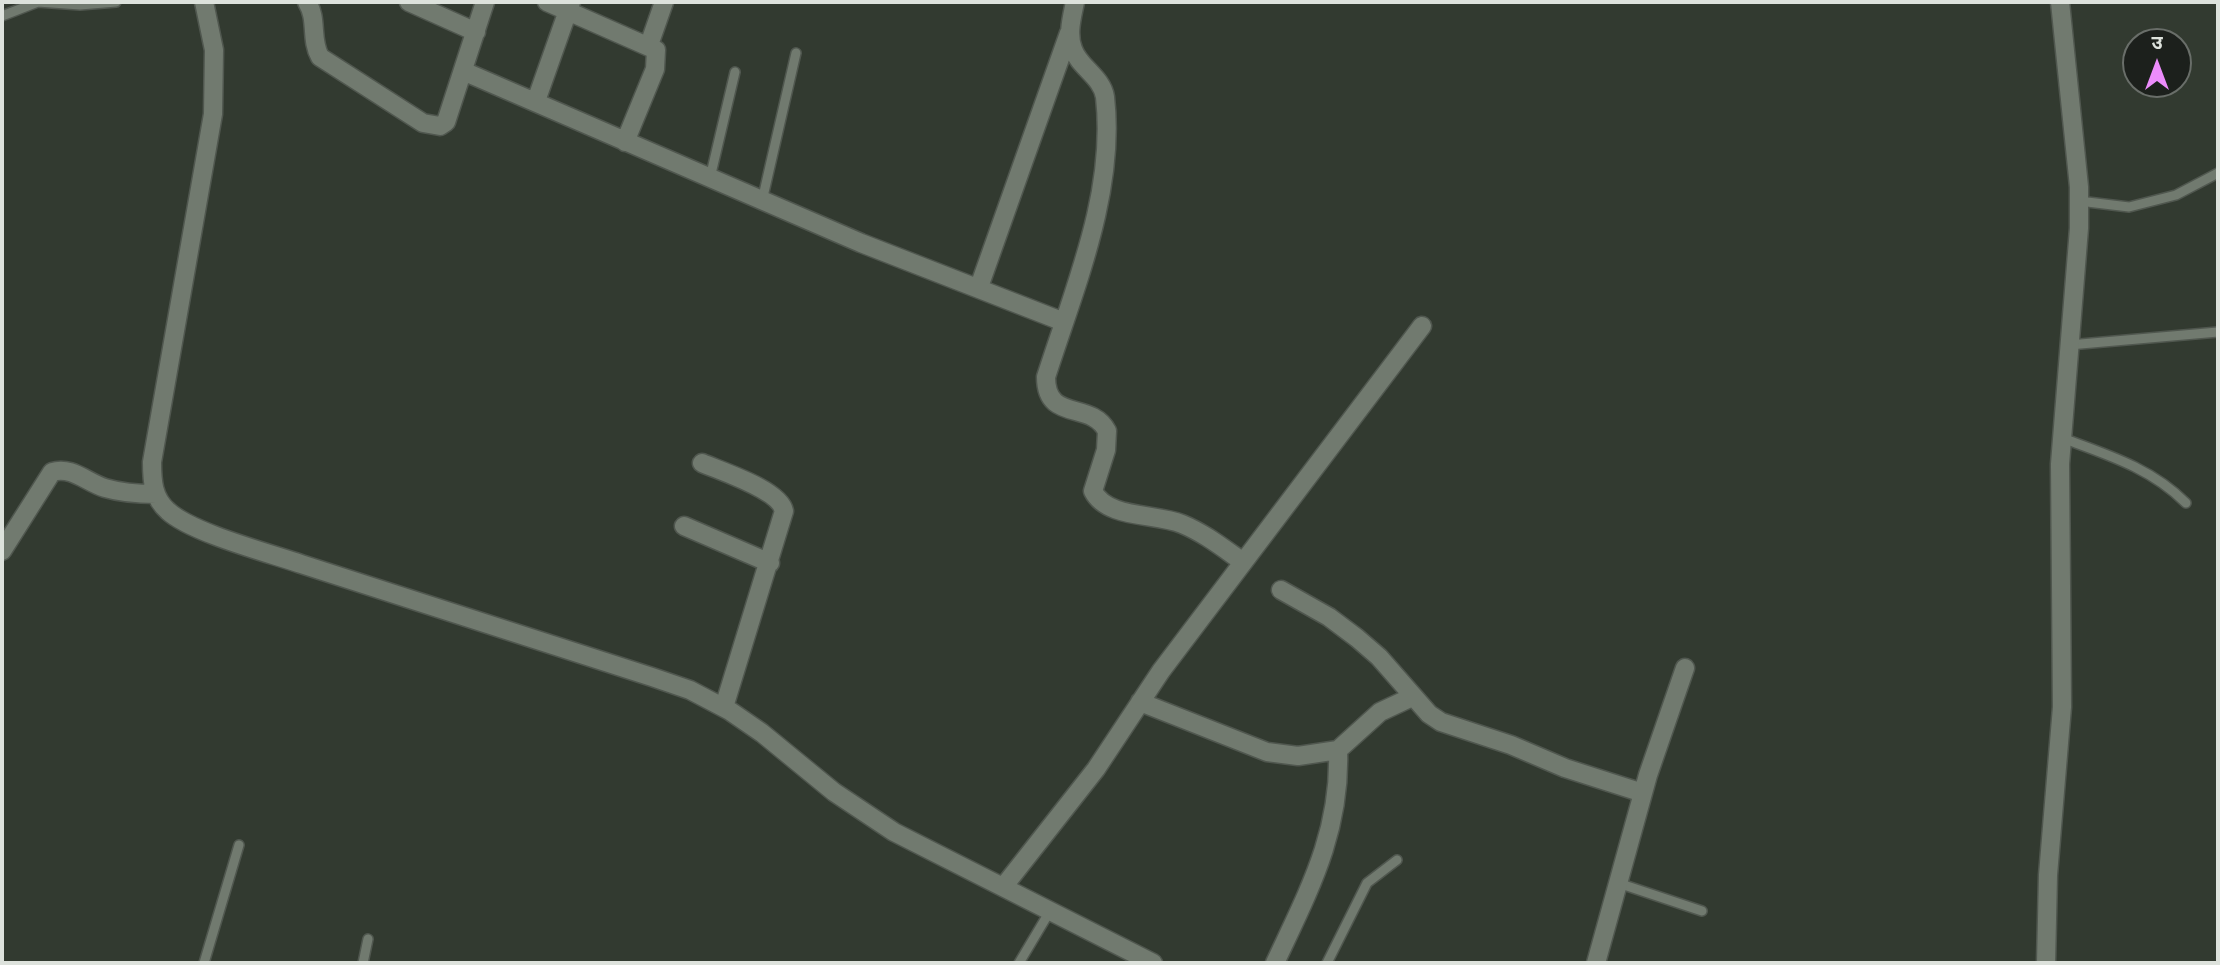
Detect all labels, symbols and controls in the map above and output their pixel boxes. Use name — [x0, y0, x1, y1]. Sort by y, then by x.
north arrow — [2122, 28, 2192, 98]
text: उ — [2151, 32, 2163, 55]

